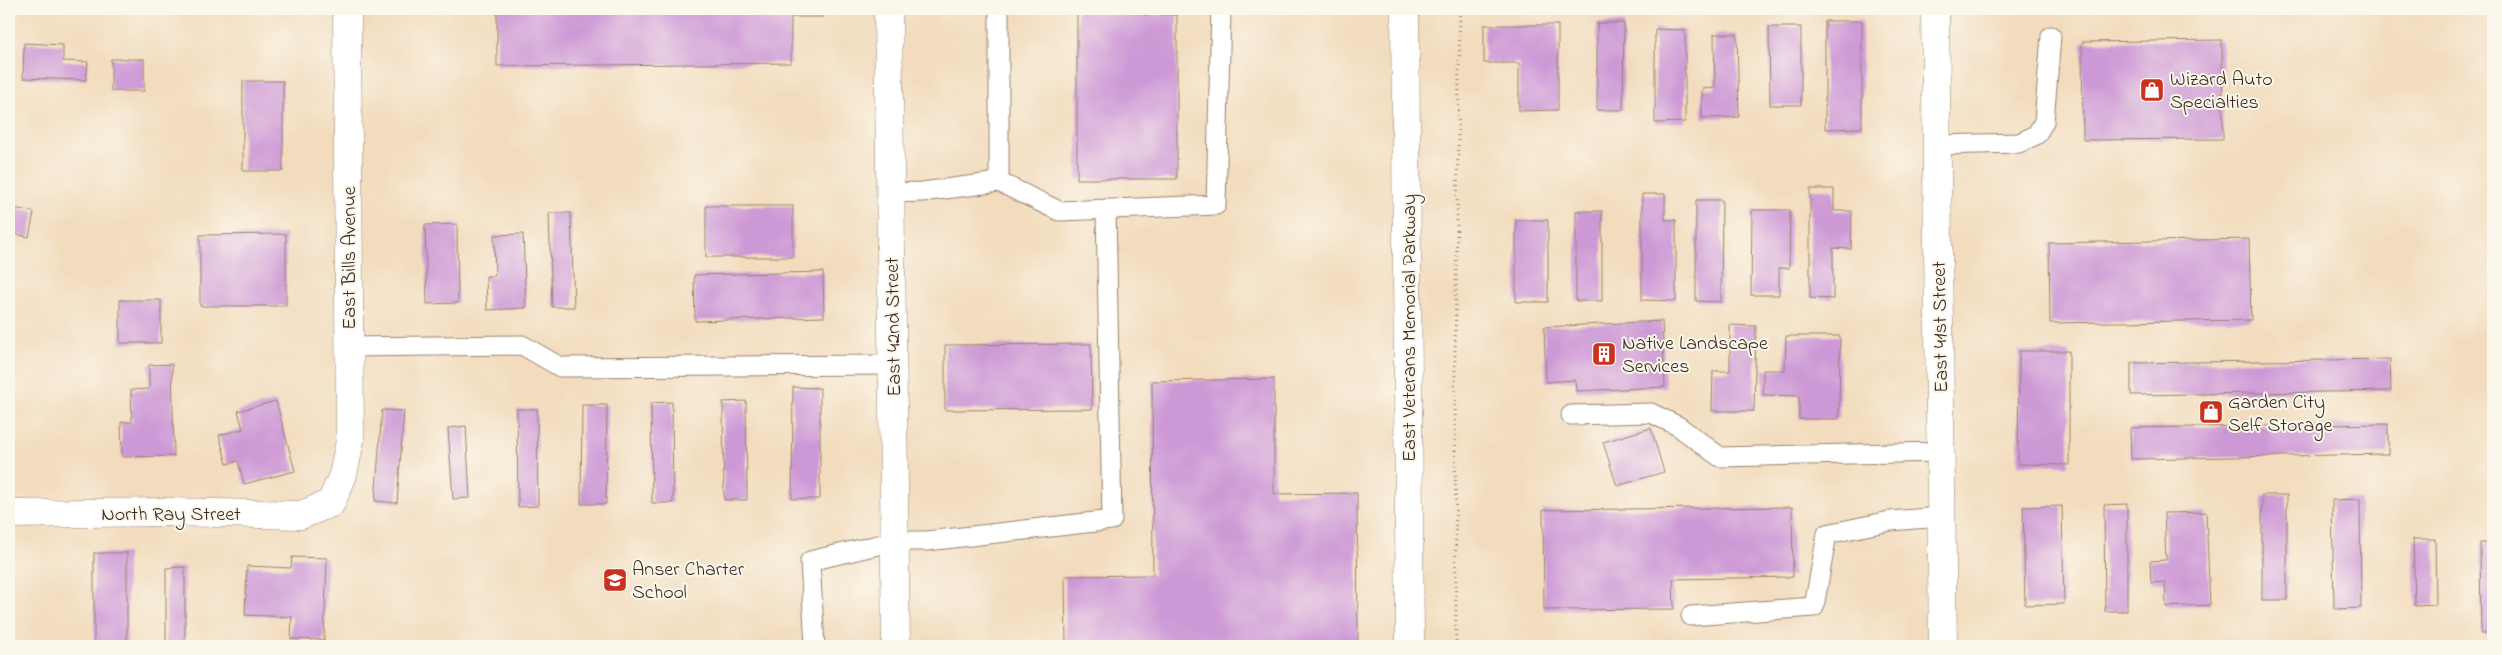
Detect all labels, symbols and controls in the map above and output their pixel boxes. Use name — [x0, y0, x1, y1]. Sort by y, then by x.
place label: Wizard Auto Specialties — [2170, 66, 2273, 118]
shop icon: Wizard Auto Specialties — [2139, 77, 2165, 103]
street label: East Bills Avenue — [336, 186, 365, 330]
street label: East Veterans Memorial Parkway — [1396, 194, 1425, 462]
street label: East 42nd Street — [879, 257, 910, 397]
street label: East 41st Street — [1926, 261, 1957, 393]
place label: Native Landscape Services — [1622, 330, 1768, 382]
building icon: Native Landscape Services — [1591, 341, 1617, 367]
place label: Garden City Self Storage — [2228, 389, 2332, 442]
shop icon: Garden City Self Storage — [2198, 399, 2224, 425]
street label: North Ray Street — [101, 501, 241, 530]
place label: Anser Charter School — [632, 556, 745, 608]
school or university icon: Anser Charter School — [602, 567, 628, 593]

